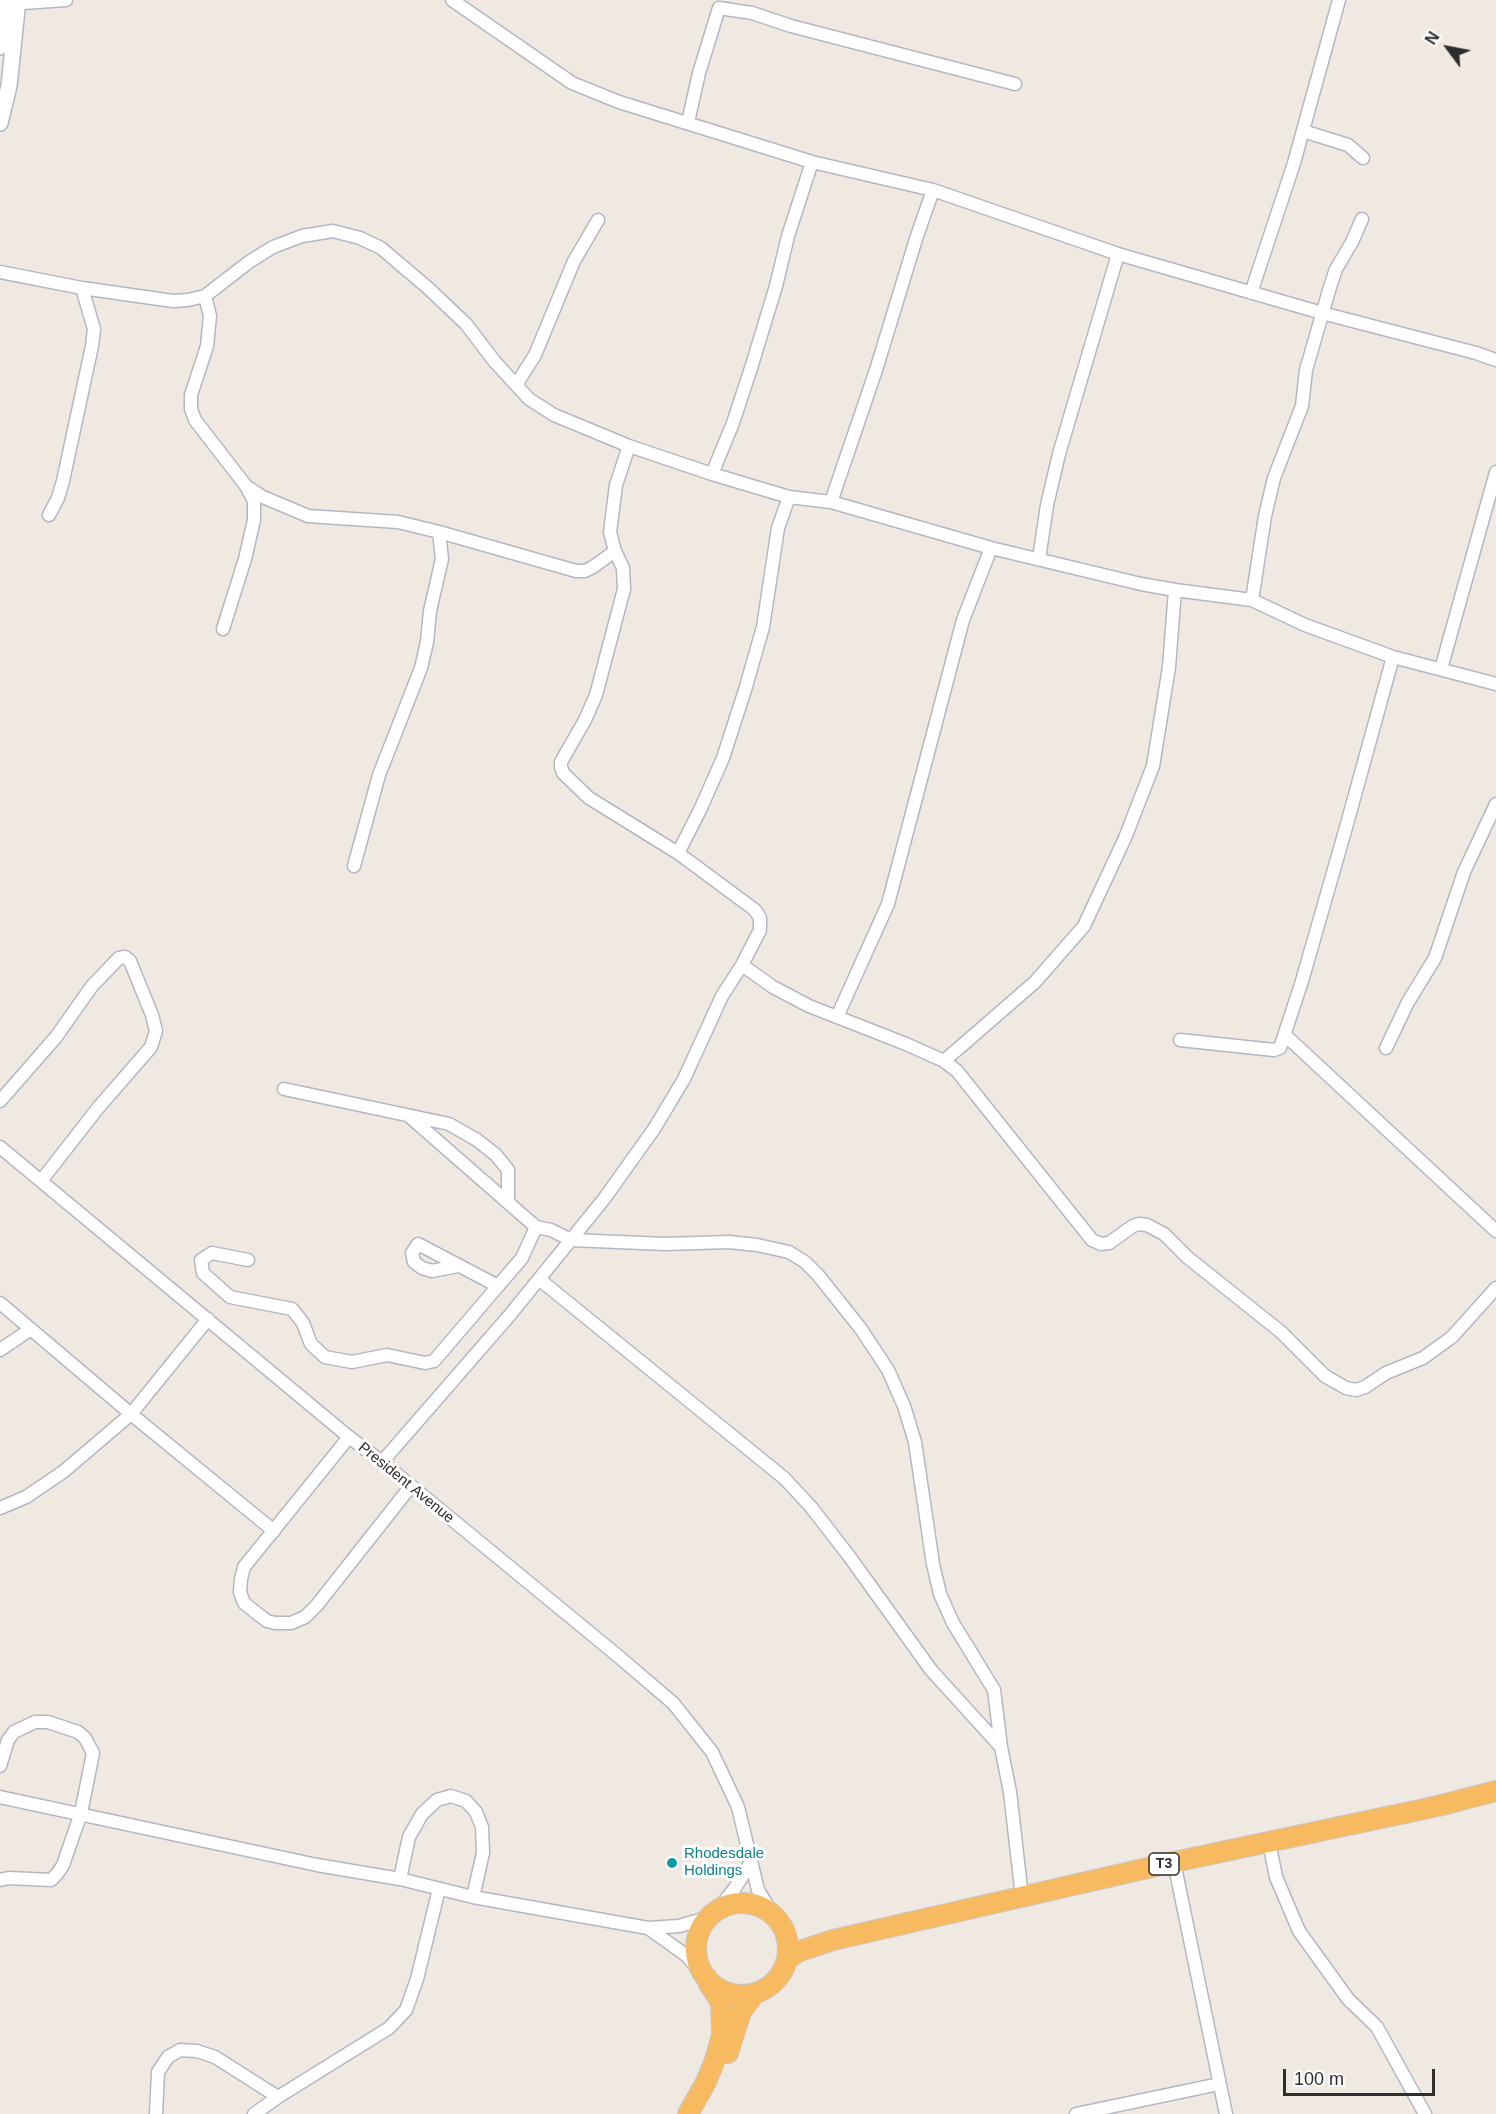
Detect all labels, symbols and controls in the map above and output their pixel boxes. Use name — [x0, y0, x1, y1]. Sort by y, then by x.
north arrow — [1418, 18, 1478, 78]
text: N — [1422, 29, 1443, 48]
street label: President Avenue — [354, 1439, 458, 1527]
place label: Rhodesdale Holdings — [684, 1845, 764, 1880]
road number: T3 — [1149, 1853, 1179, 1875]
marker: Rhodesdale Holdings — [665, 1856, 679, 1870]
scale bar — [1286, 2057, 1438, 2095]
text: 100 m — [1294, 2069, 1344, 2089]

